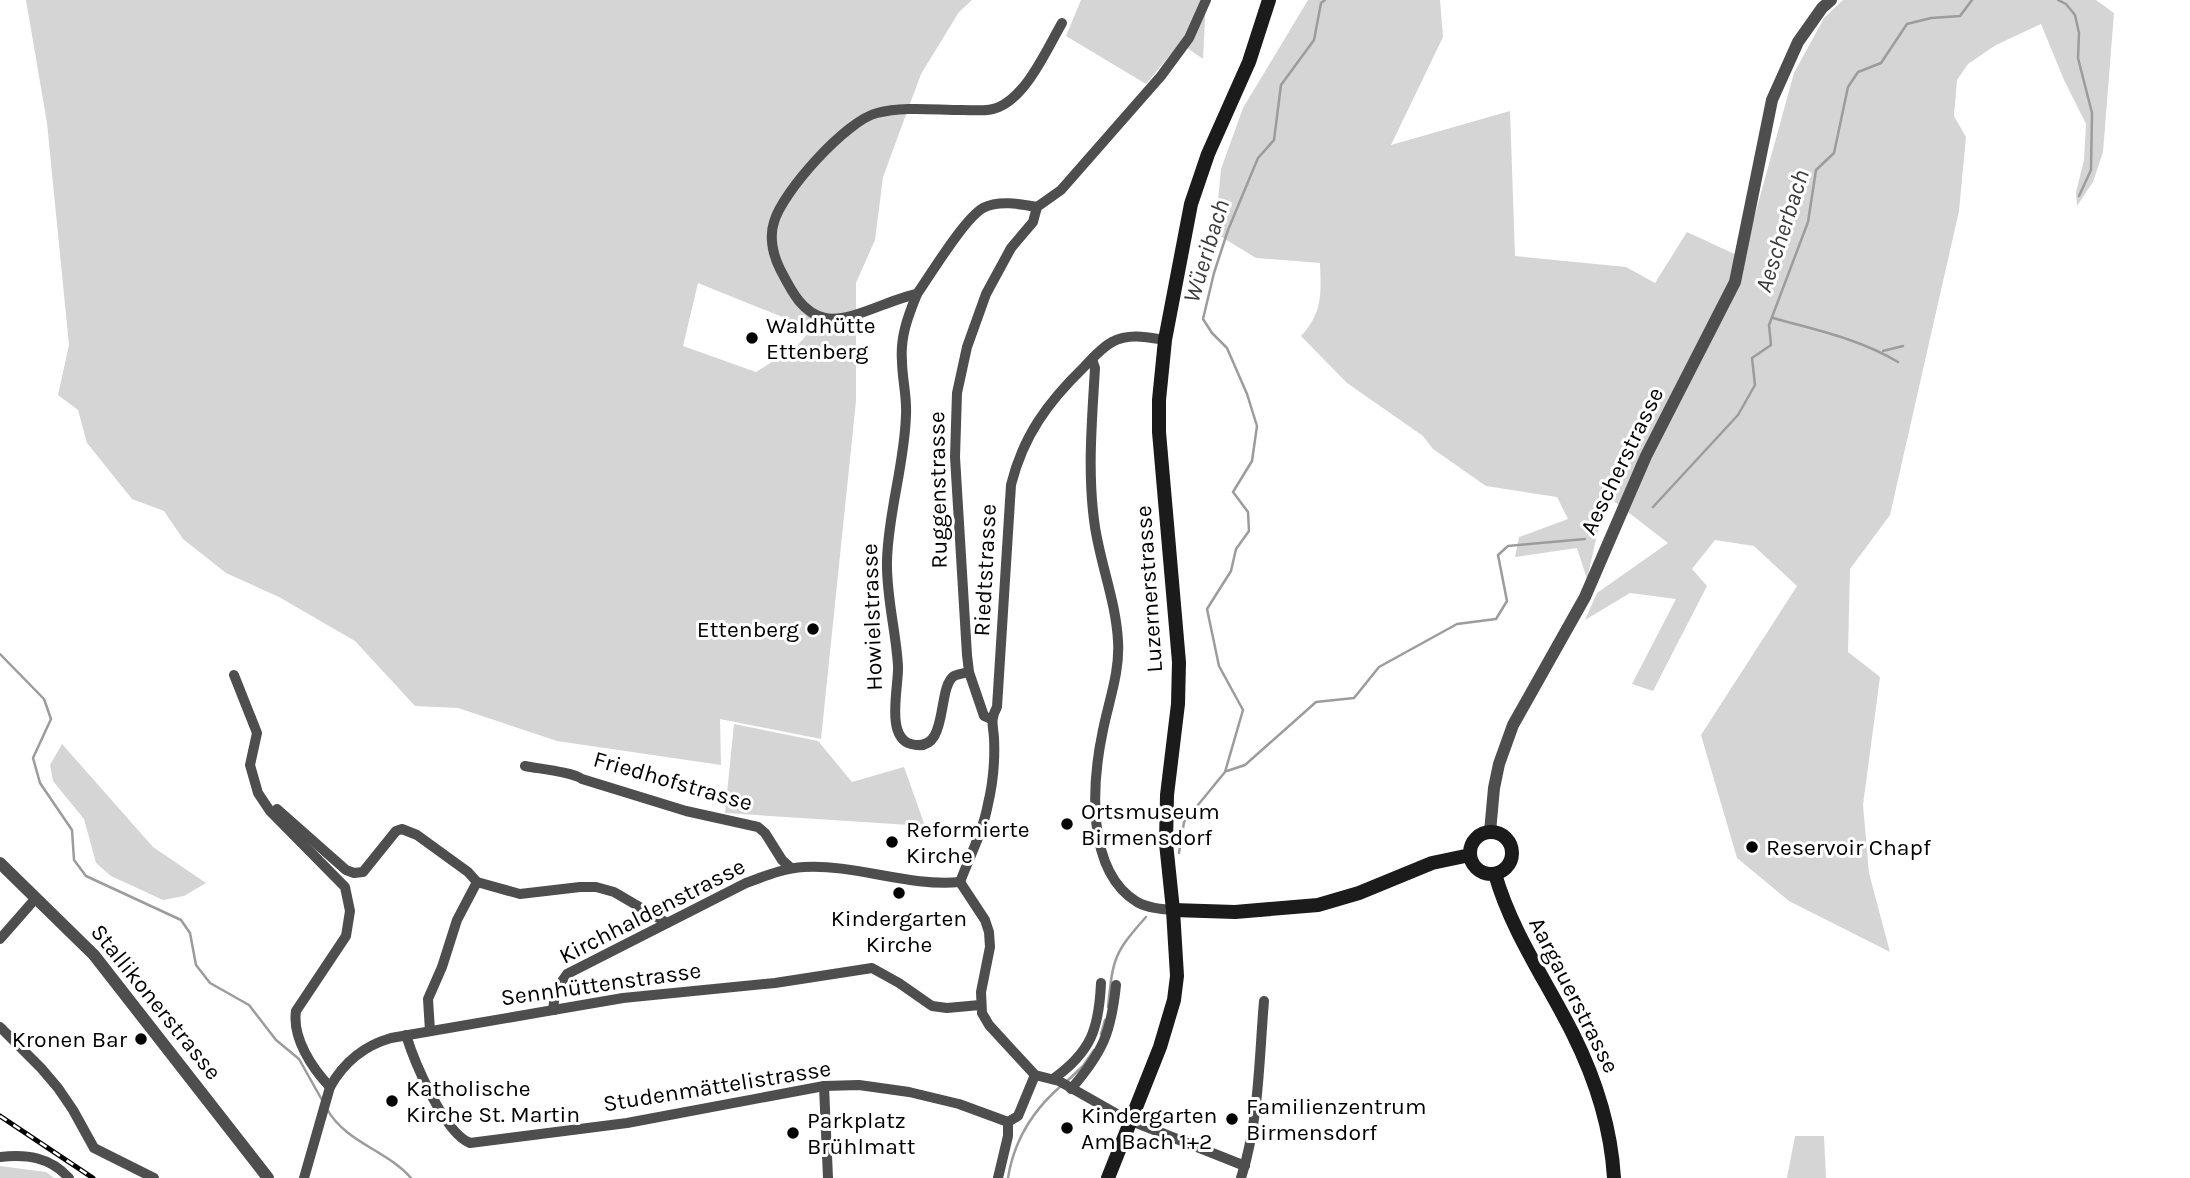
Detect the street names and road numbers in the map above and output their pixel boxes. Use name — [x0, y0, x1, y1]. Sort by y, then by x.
street label: Aescherstrasse — [1575, 383, 1669, 539]
street label: Ruggenstrasse — [923, 411, 953, 569]
street label: Riedtstrasse — [968, 503, 1002, 637]
street label: Luzernerstrasse — [1130, 505, 1168, 673]
street label: Howielstrasse — [856, 543, 888, 691]
street label: Friedhofstrasse — [590, 745, 756, 817]
street label: Kirchhaldenstrasse — [555, 852, 749, 970]
street label: Aargauerstrasse — [1523, 913, 1625, 1077]
street label: Stallikonerstrasse — [85, 919, 227, 1085]
street label: Sennhüttenstrasse — [499, 957, 703, 1011]
street label: Studenmättelistrasse — [601, 1055, 833, 1117]

